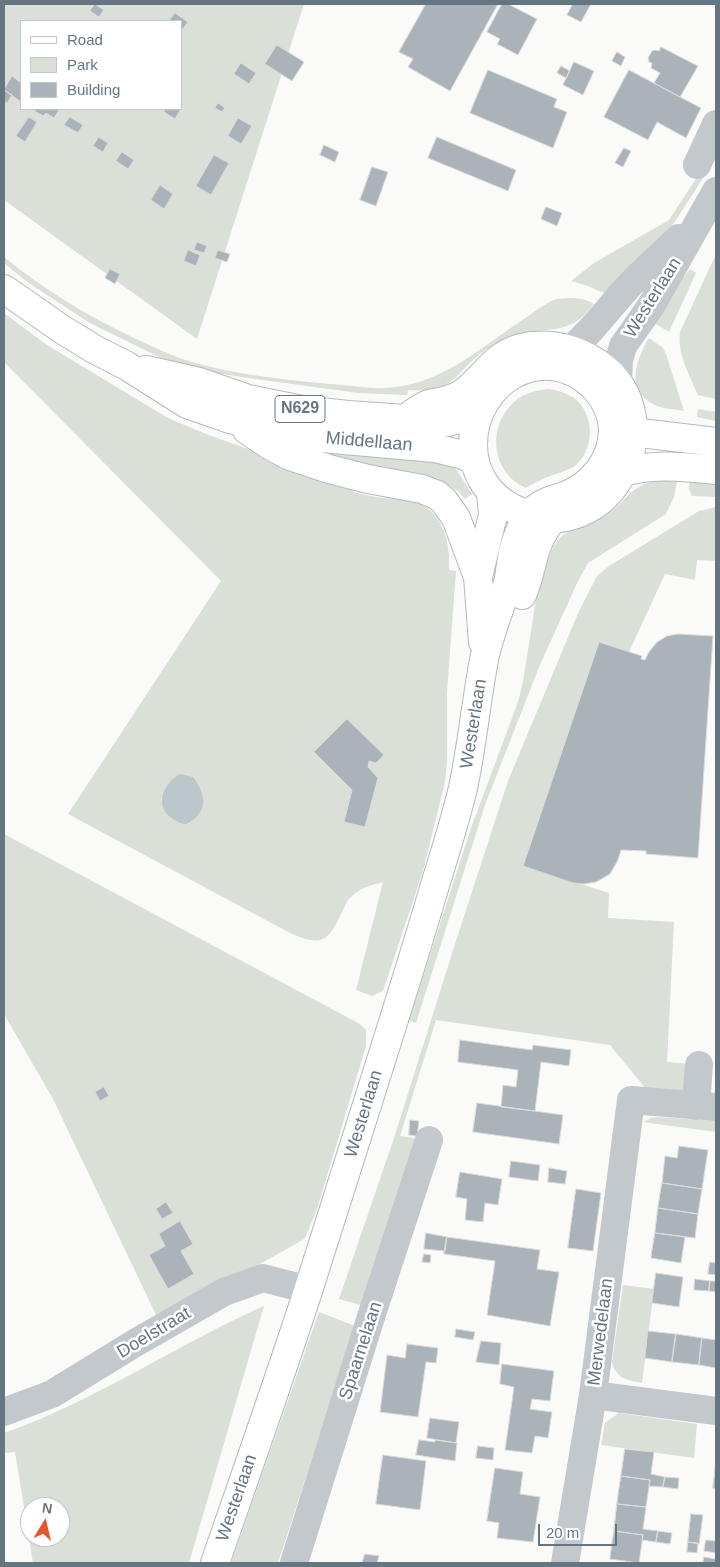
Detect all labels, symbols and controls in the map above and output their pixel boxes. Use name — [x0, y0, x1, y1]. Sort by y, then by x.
legend — [20, 20, 182, 110]
text: Road — [67, 31, 103, 48]
text: Park — [67, 56, 98, 73]
text: Building — [67, 81, 120, 98]
street label: Westerlaan — [620, 254, 686, 342]
road number: N629 — [275, 396, 325, 422]
street label: Middellaan — [325, 427, 413, 457]
street label: Westerlaan — [456, 678, 492, 770]
street label: Westerlaan — [340, 1067, 388, 1161]
street label: Merwedelaan — [584, 1277, 618, 1387]
street label: Spaarnelaan — [335, 1299, 387, 1403]
street label: Doelstraat — [113, 1303, 195, 1363]
street label: Westerlaan — [212, 1452, 262, 1544]
north arrow — [20, 1497, 70, 1547]
text: N — [41, 1499, 53, 1517]
scale bar — [540, 1514, 619, 1546]
text: 20 m — [546, 1524, 579, 1541]

